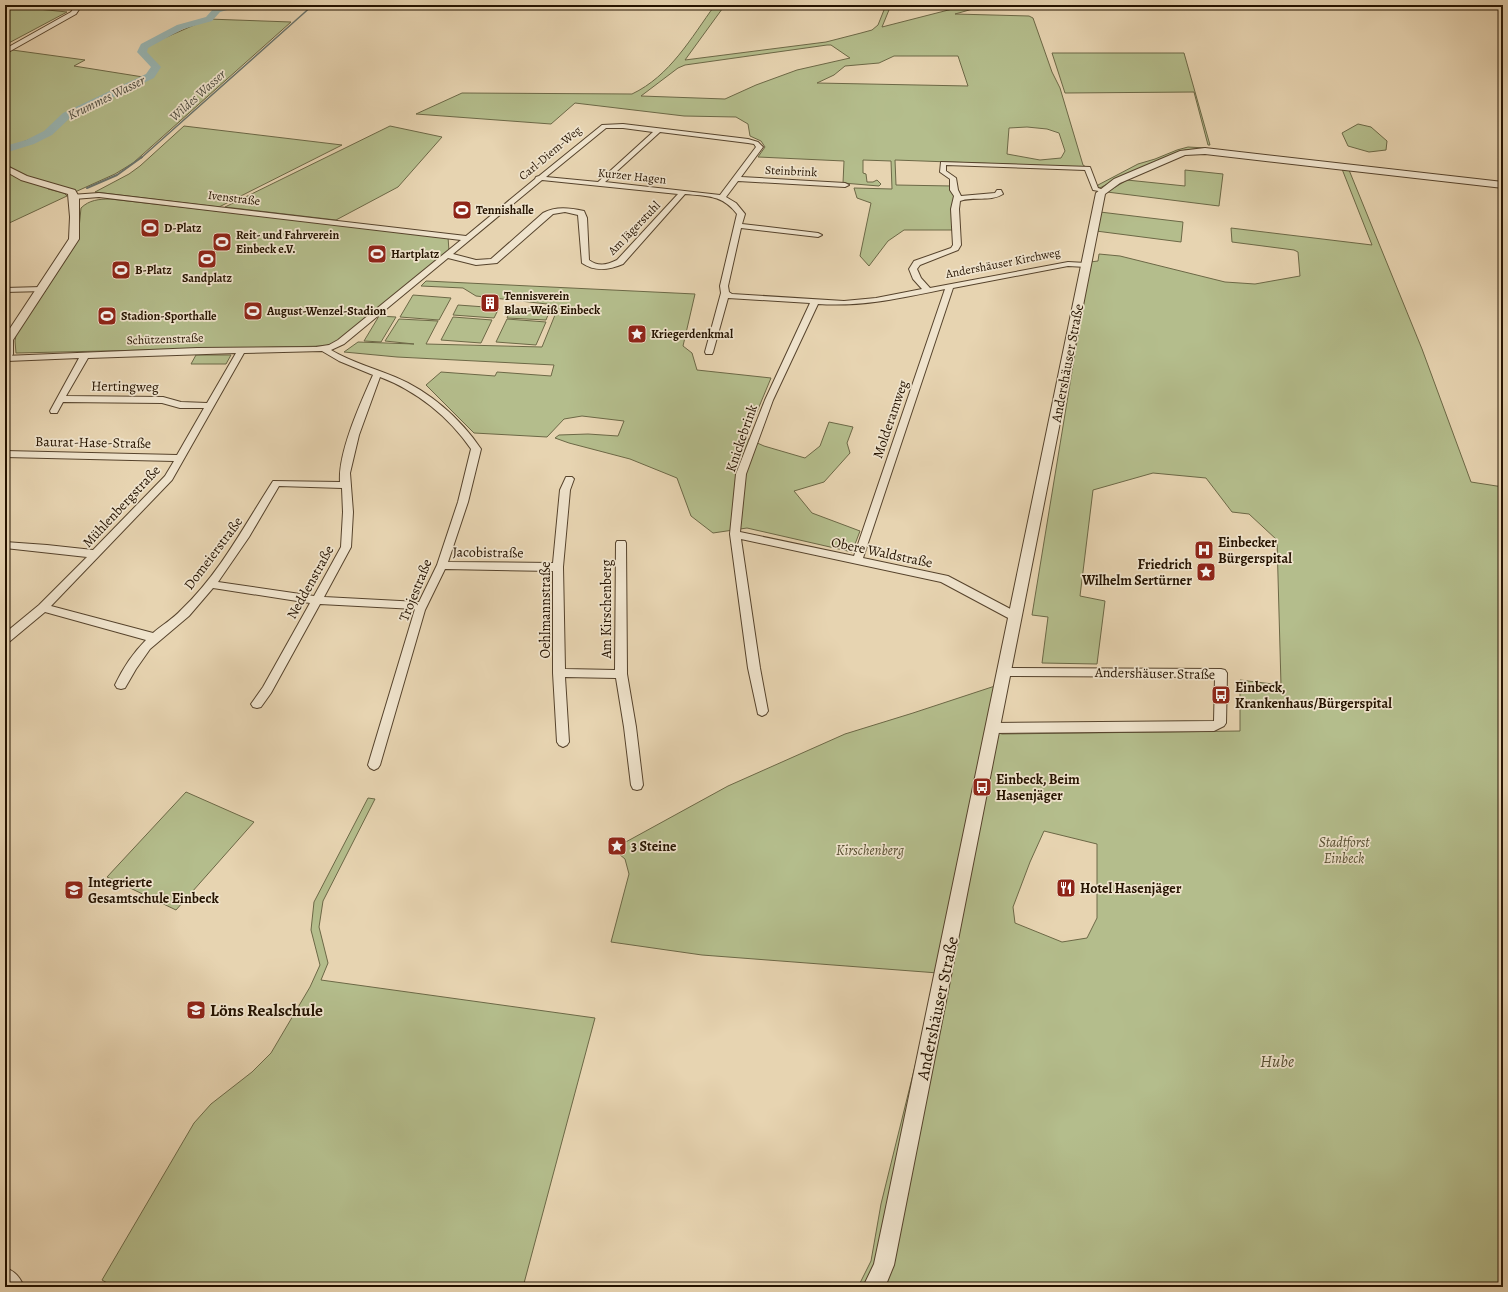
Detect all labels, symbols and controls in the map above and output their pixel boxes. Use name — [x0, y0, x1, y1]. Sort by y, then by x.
water label: Wildes Wasser — [166, 65, 229, 125]
water label: Krummes Wasser — [65, 71, 148, 123]
street label: Carl-Diem-Weg — [515, 122, 585, 184]
street label: Steinbrink — [764, 162, 818, 180]
street label: Kurzer Hagen — [597, 164, 667, 188]
street label: Ivenstraße — [207, 187, 261, 209]
street label: Am Jägerstuhl — [604, 198, 664, 259]
sports icon: Tennishalle — [451, 199, 473, 221]
place label: Tennishalle — [476, 202, 534, 218]
sports icon: D-Platz — [139, 217, 161, 239]
place label: D-Platz — [164, 220, 202, 236]
place label: Reit- und Fahrverein Einbeck e.V. — [236, 227, 339, 257]
sports icon: Reit- und Fahrverein Einbeck e.V. — [211, 231, 233, 253]
sports icon: Hartplatz — [366, 243, 388, 265]
street label: Andershäuser Kirchweg — [943, 244, 1062, 282]
place label: Hartplatz — [391, 246, 440, 262]
sports icon: Sandplatz — [196, 248, 218, 270]
sports icon: B-Platz — [110, 259, 132, 281]
place label: B-Platz — [135, 262, 172, 278]
place label: Sandplatz — [182, 270, 233, 286]
place label: Tennisverein Blau-Weiß Einbeck — [504, 288, 601, 318]
building icon: Tennisverein Blau-Weiß Einbeck — [479, 292, 501, 314]
sports icon: August-Wenzel-Stadion — [242, 300, 264, 322]
street label: Andershäuser Straße — [1046, 302, 1088, 425]
place label: August-Wenzel-Stadion — [266, 303, 387, 319]
sports icon: Stadion-Sporthalle — [96, 305, 118, 327]
place label: Stadion-Sporthalle — [121, 308, 217, 324]
place icon: Kriegerdenkmal — [626, 323, 648, 345]
place label: Kriegerdenkmal — [651, 326, 734, 342]
street label: Schützenstraße — [126, 330, 204, 348]
street label: Hertingweg — [91, 376, 159, 397]
street label: Molderamweg — [868, 377, 913, 461]
street label: Knickebrink — [721, 402, 762, 475]
street label: Baurat-Hase-Straße — [35, 432, 151, 453]
street label: Mühlenbergstraße — [78, 461, 165, 552]
street label: Domeierstraße — [180, 513, 247, 594]
street label: Obere Waldstraße — [829, 532, 934, 573]
place label: Einbecker Bürgerspital — [1218, 533, 1292, 568]
hospital icon: Einbecker Bürgerspital — [1193, 539, 1215, 561]
street label: Neddenstraße — [282, 542, 339, 623]
street label: Jacobistraße — [452, 542, 524, 563]
place label: Friedrich Wilhelm Sertürner — [1081, 555, 1192, 590]
street label: Trojestraße — [394, 556, 437, 624]
street label: Am Kirschenberg — [597, 559, 616, 660]
place icon: Friedrich Wilhelm Sertürner — [1195, 561, 1217, 583]
street label: Oehlmannstraße — [536, 562, 555, 658]
street label: Andershäuser Straße — [1094, 663, 1215, 684]
place label: Einbeck, Krankenhaus/Bürgerspital — [1235, 678, 1392, 713]
bus stop icon: Einbeck, Krankenhaus/Bürgerspital — [1210, 684, 1232, 706]
place label: Einbeck, Beim Hasenjäger — [996, 770, 1080, 805]
bus stop icon: Einbeck, Beim Hasenjäger — [971, 776, 993, 798]
park label: Stadtforst Einbeck — [1319, 833, 1370, 868]
place icon: 3 Steine — [606, 835, 628, 857]
place label: 3 Steine — [631, 837, 677, 856]
park label: Kirschenberg — [836, 841, 905, 860]
place label: Integrierte Gesamtschule Einbeck — [88, 873, 219, 908]
restaurant icon: Hotel Hasenjäger — [1055, 877, 1077, 899]
school or university icon: Integrierte Gesamtschule Einbeck — [63, 879, 85, 901]
place label: Hotel Hasenjäger — [1080, 879, 1182, 898]
street label: Andershäuser Straße — [911, 934, 964, 1083]
school or university icon: Löns Realschule — [185, 999, 207, 1021]
place label: Löns Realschule — [210, 999, 323, 1022]
park label: Hube — [1260, 1050, 1294, 1073]

